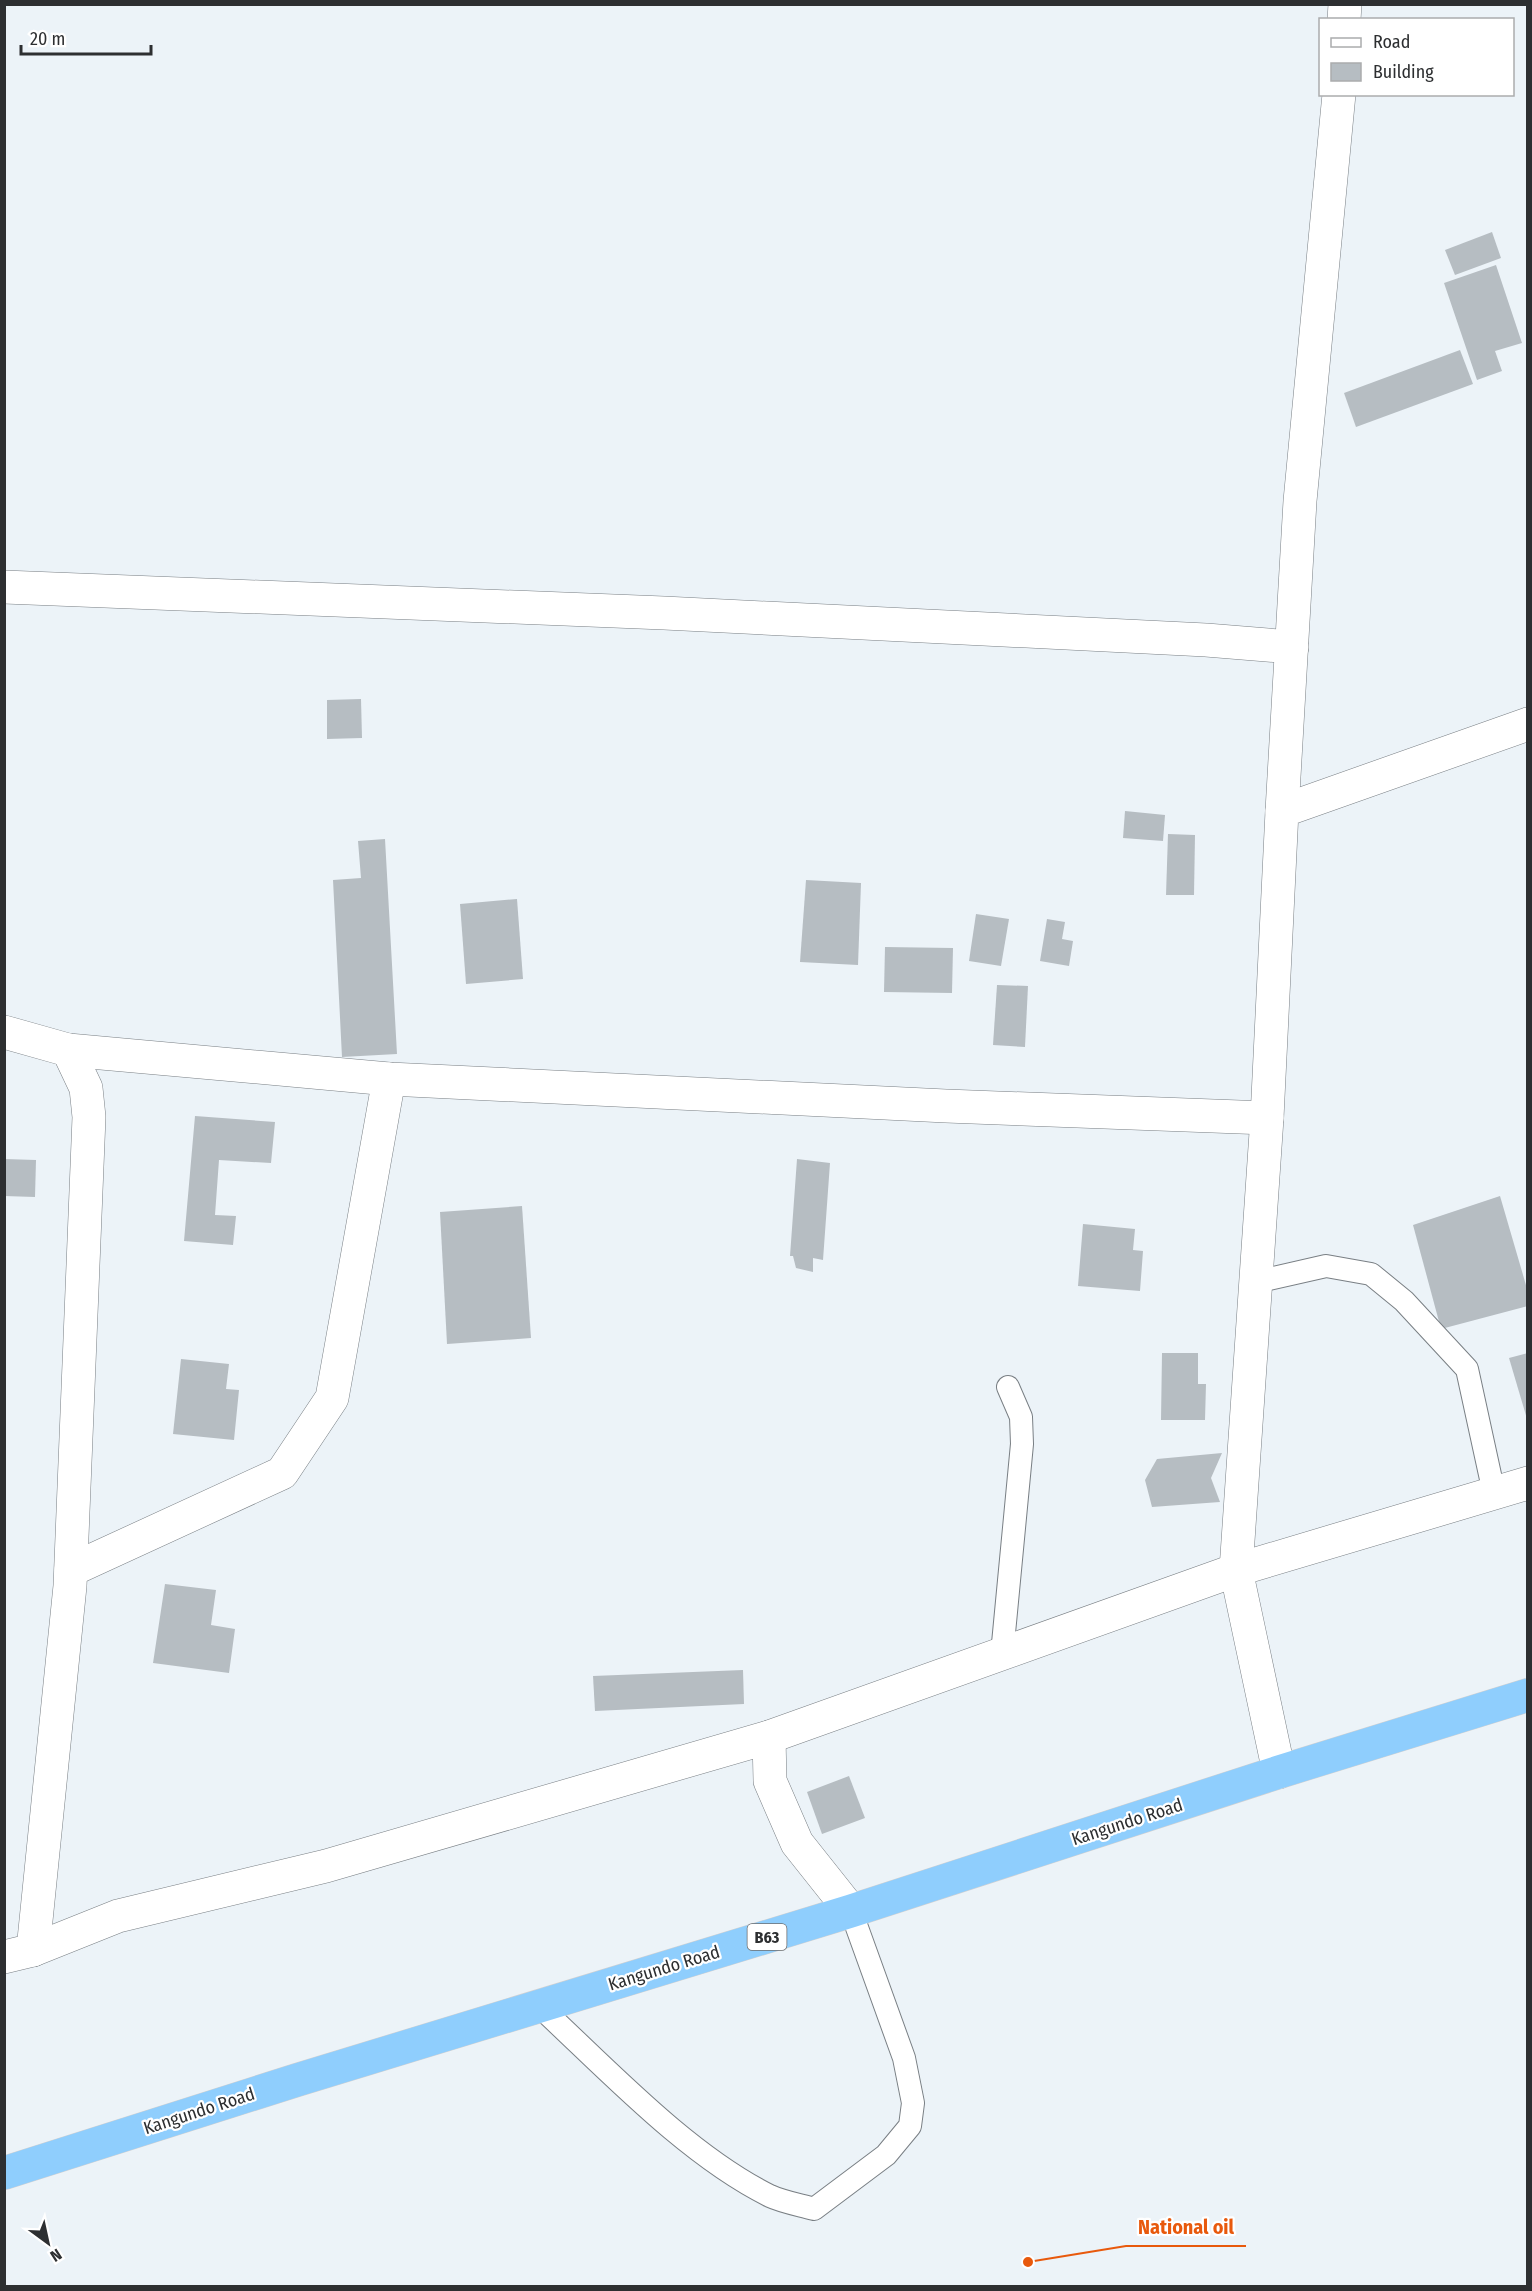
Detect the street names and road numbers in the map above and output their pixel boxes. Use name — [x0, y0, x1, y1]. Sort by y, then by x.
street label: Kangundo Road — [1069, 1794, 1185, 1850]
road number: B63 — [748, 1924, 786, 1950]
street label: Kangundo Road — [606, 1941, 722, 1995]
street label: Kangundo Road — [141, 2083, 257, 2139]

